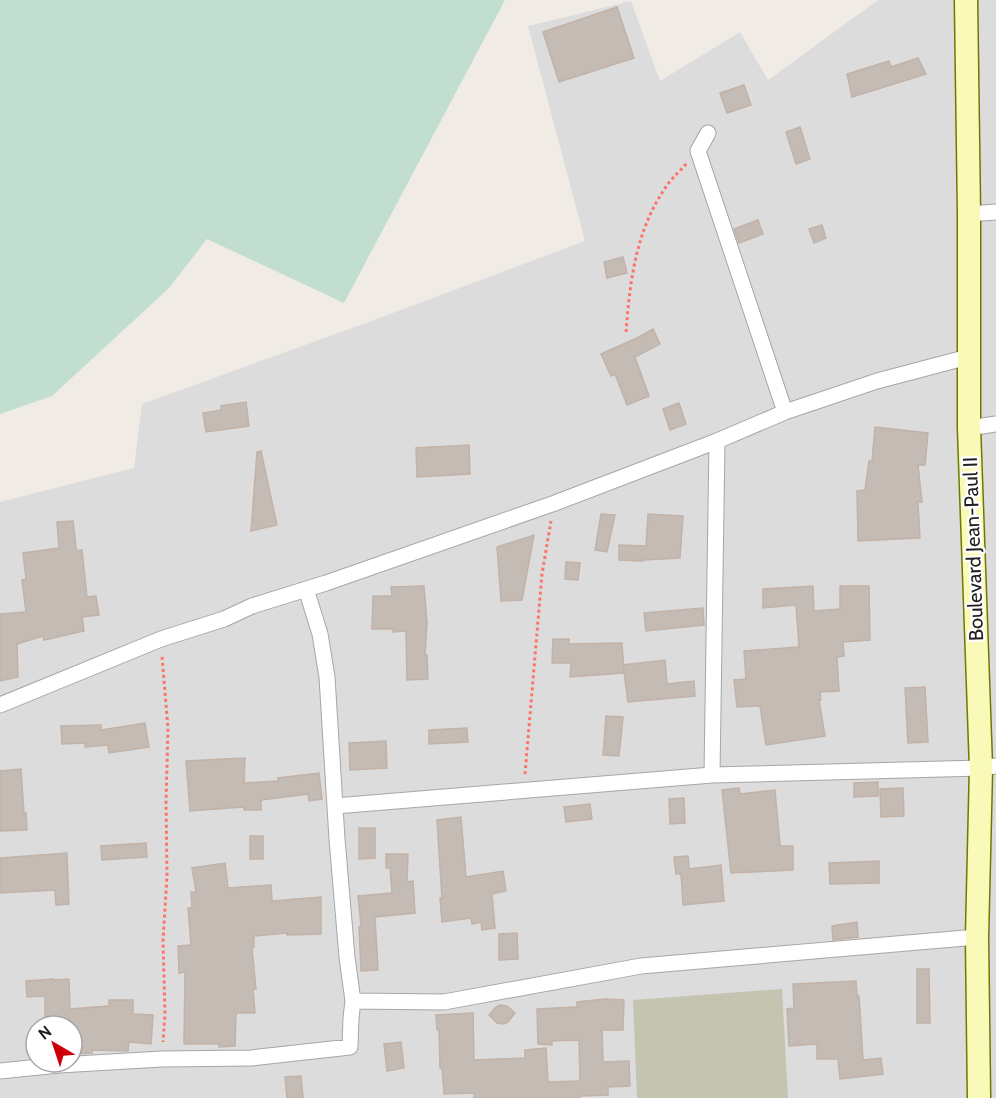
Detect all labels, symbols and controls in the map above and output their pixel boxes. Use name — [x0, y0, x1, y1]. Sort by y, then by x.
street label: Boulevard Jean-Paul II — [958, 457, 988, 641]
north arrow — [24, 1014, 84, 1074]
text: N — [35, 1022, 55, 1044]

